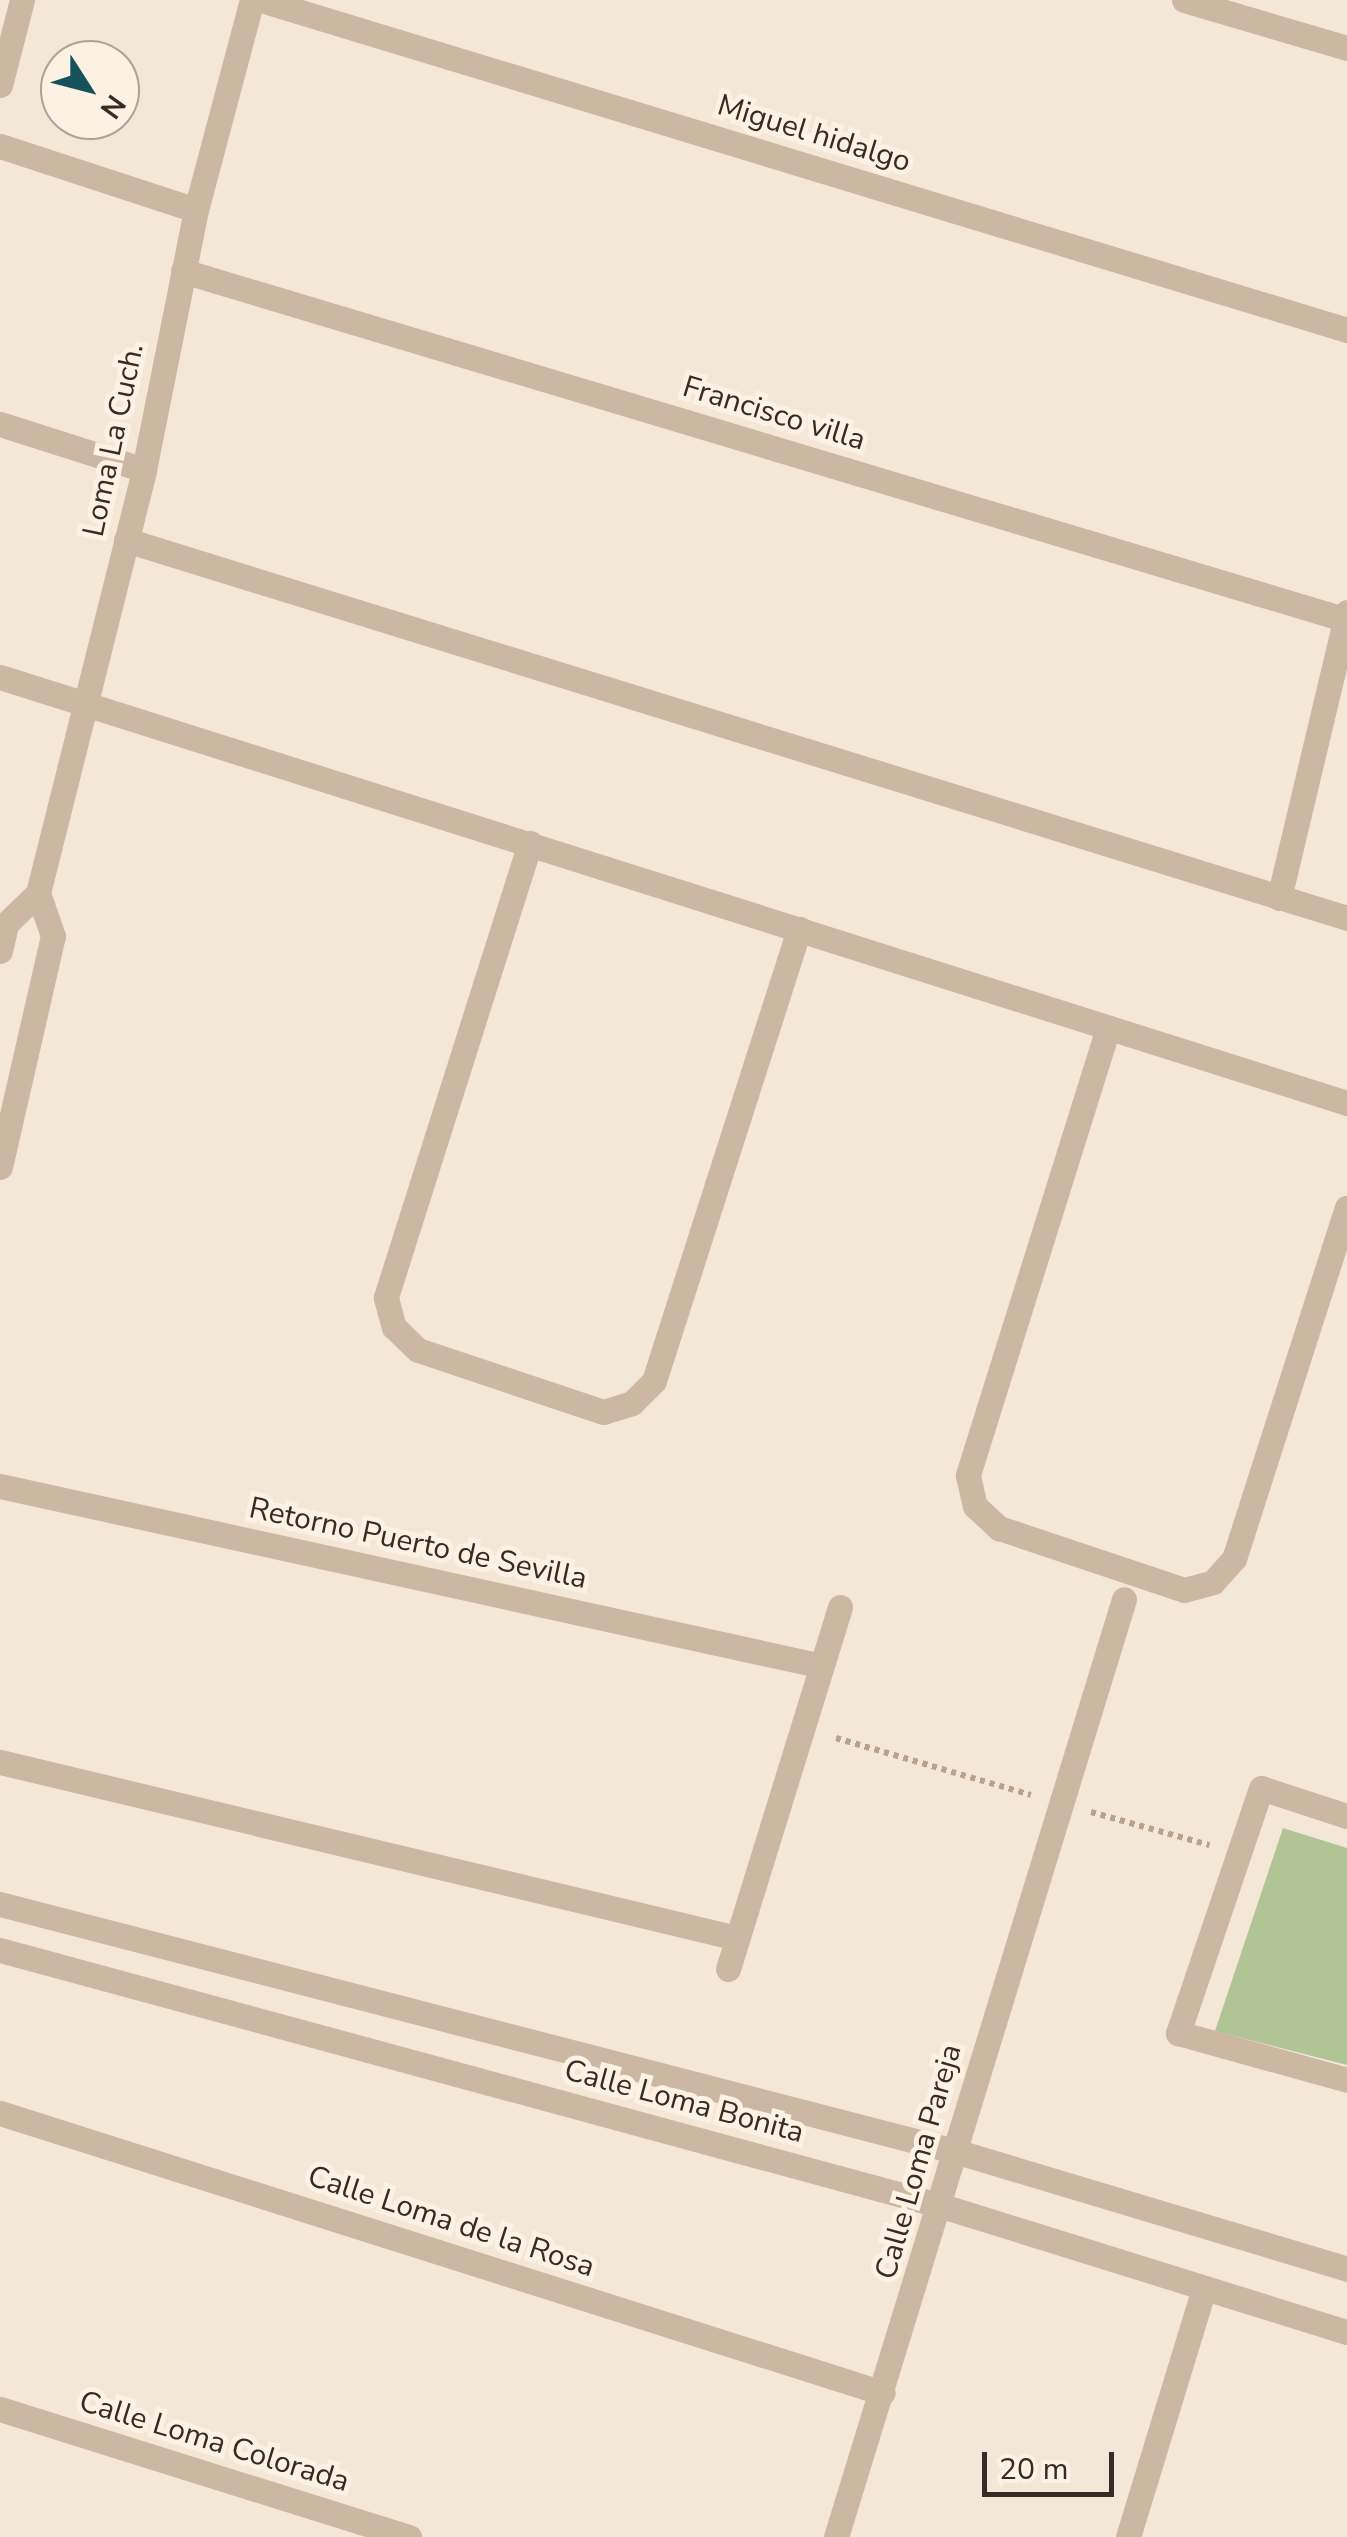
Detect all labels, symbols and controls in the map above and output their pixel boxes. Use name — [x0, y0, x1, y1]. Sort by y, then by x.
north arrow — [40, 40, 140, 140]
text: N — [91, 87, 134, 126]
street label: Miguel hidalgo — [713, 88, 915, 180]
street label: Loma La Cuch. — [76, 340, 152, 540]
street label: Francisco villa — [678, 369, 870, 459]
street label: Retorno Puerto de Sevilla — [246, 1491, 590, 1597]
street label: Calle Loma Pareja — [868, 2040, 970, 2284]
street label: Calle Loma Bonita — [560, 2053, 808, 2151]
street label: Calle Loma de la Rosa — [303, 2159, 599, 2285]
street label: Calle Loma Colorada — [75, 2384, 353, 2500]
scale bar — [987, 2432, 1120, 2494]
text: 20 m — [999, 2449, 1068, 2490]

